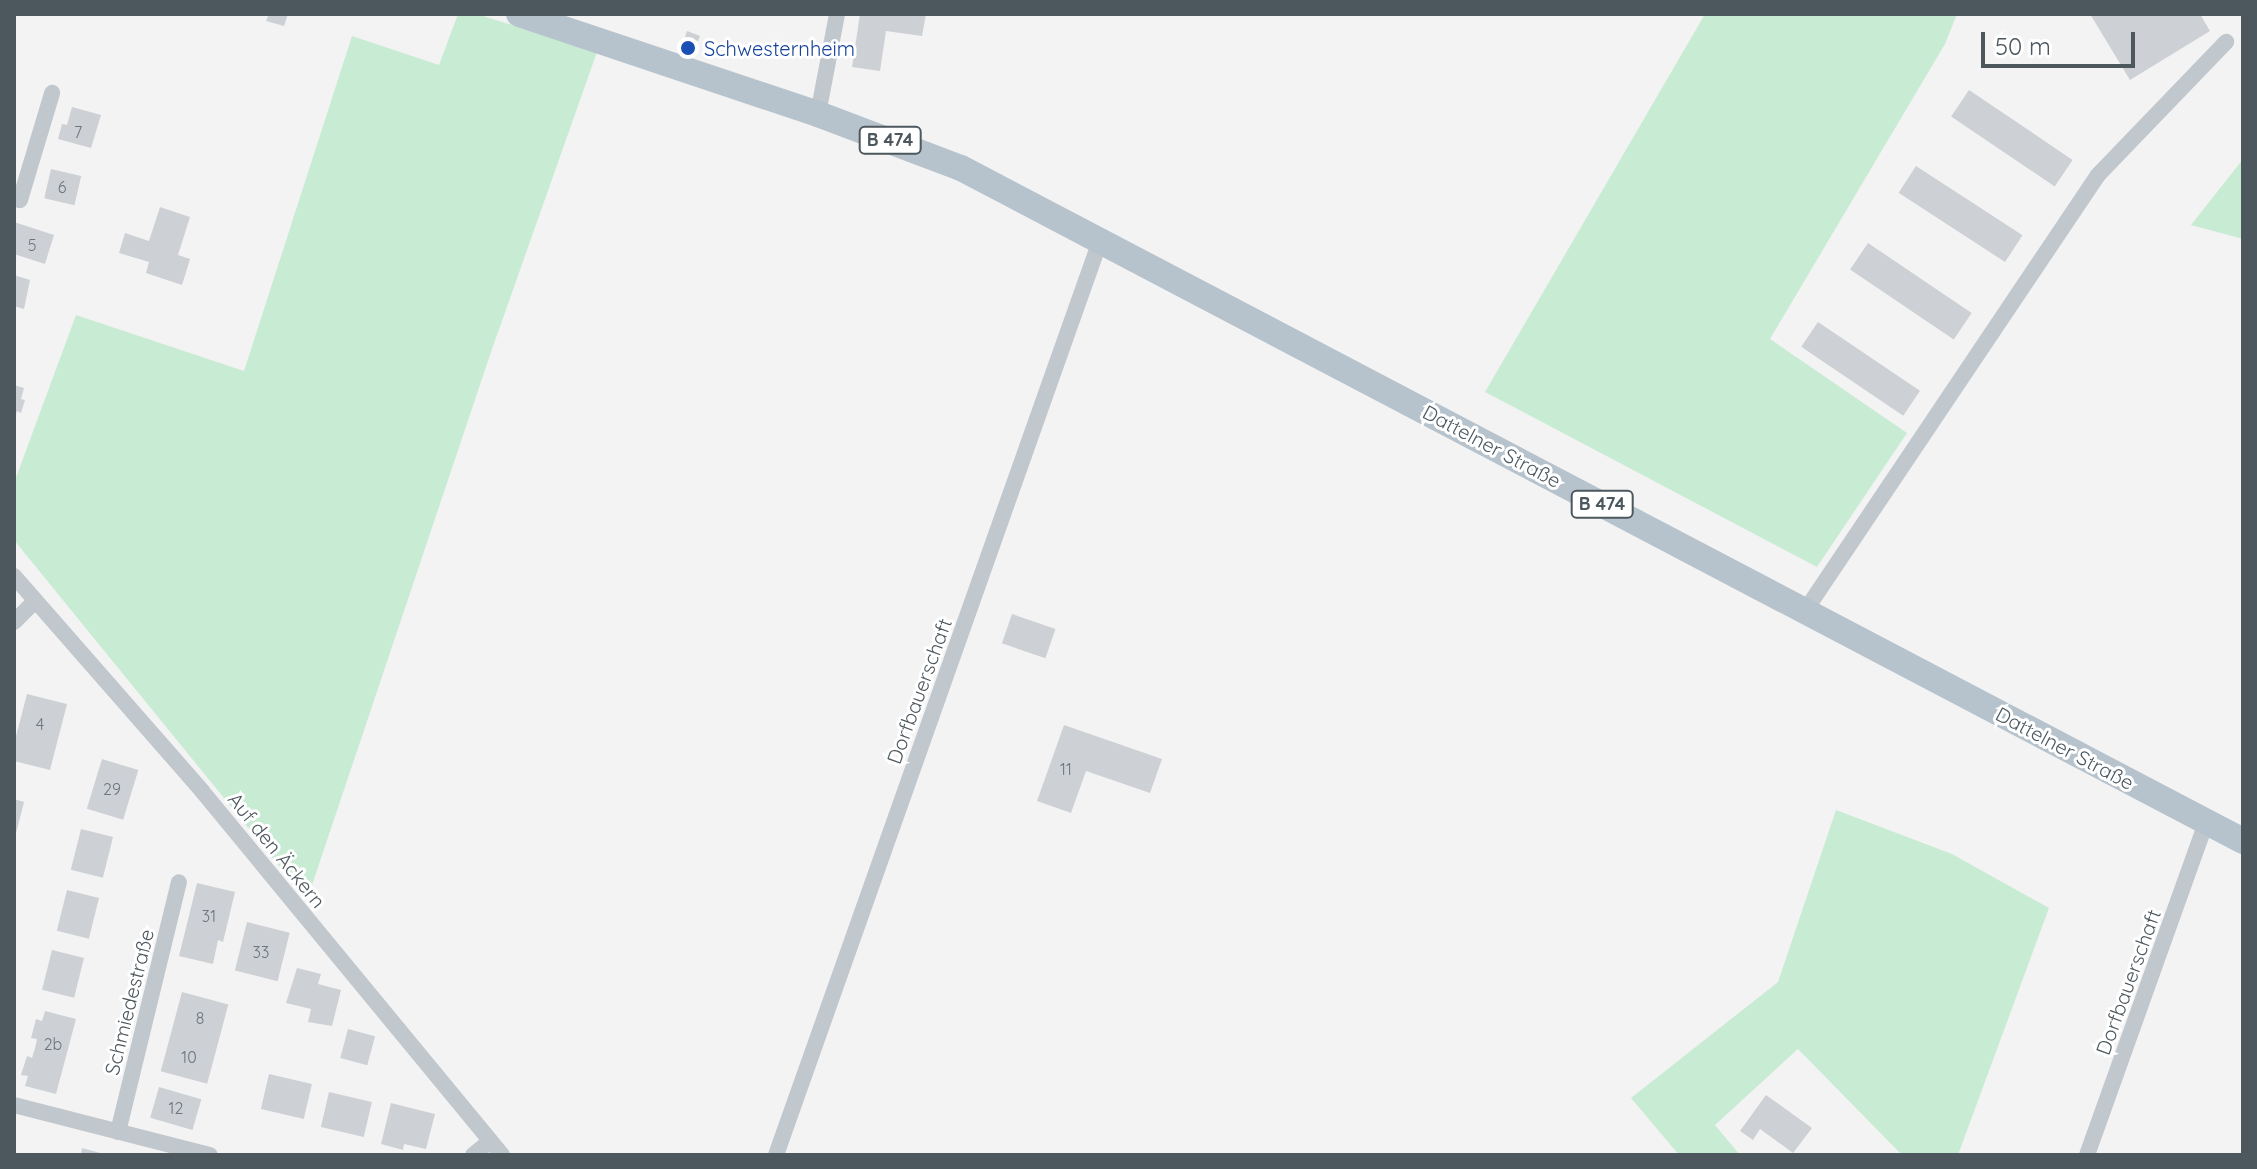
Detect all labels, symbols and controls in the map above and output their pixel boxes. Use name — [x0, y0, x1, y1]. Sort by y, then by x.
scale bar — [1985, 16, 2139, 66]
text: 50 m — [1995, 31, 2051, 61]
place label: Schwesternheim — [704, 36, 855, 60]
marker: Schwesternheim — [679, 39, 697, 57]
house number: 7 — [74, 122, 82, 142]
road number: B 474 — [858, 126, 922, 154]
house number: 6 — [58, 177, 66, 197]
house number: 5 — [28, 235, 36, 255]
street label: Dattelner Straße — [1419, 400, 1565, 492]
road number: B 474 — [1570, 490, 1634, 518]
street label: Dorfbauerschaft — [882, 615, 956, 767]
street label: Dattelner Straße — [1992, 702, 2138, 794]
house number: 4 — [36, 714, 44, 734]
house number: 11 — [1060, 759, 1072, 779]
house number: 29 — [103, 779, 121, 799]
street label: Auf den Äckern — [223, 788, 331, 912]
house number: 31 — [202, 906, 216, 926]
street label: Dorfbauerschaft — [2091, 906, 2165, 1058]
street label: Schmiedestraße — [99, 927, 159, 1077]
house number: 33 — [253, 942, 269, 962]
house number: 8 — [196, 1008, 204, 1028]
house number: 2b — [44, 1034, 62, 1054]
house number: 10 — [181, 1047, 197, 1067]
house number: 12 — [169, 1098, 183, 1118]

